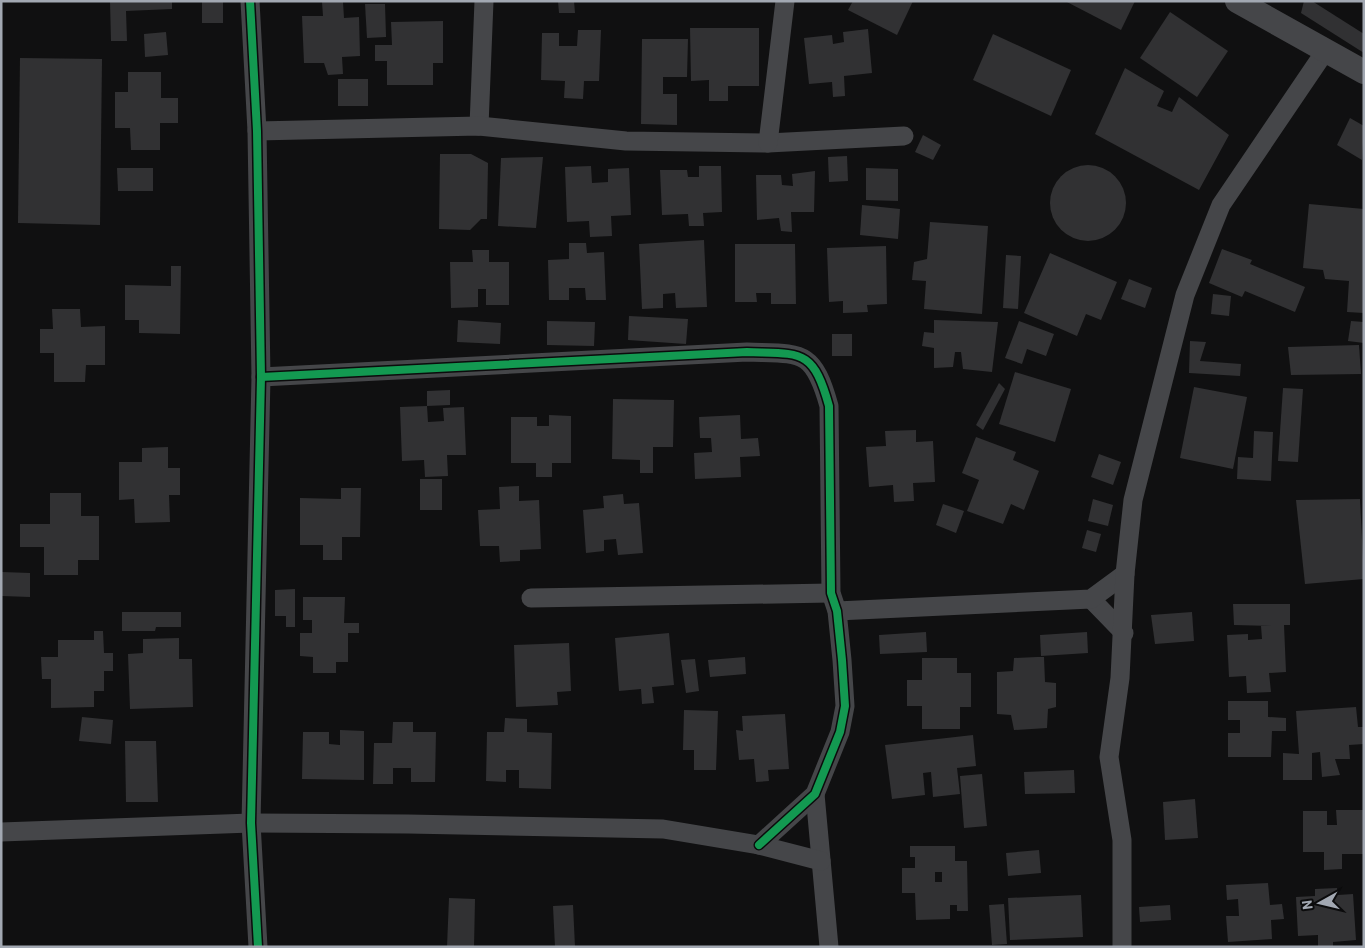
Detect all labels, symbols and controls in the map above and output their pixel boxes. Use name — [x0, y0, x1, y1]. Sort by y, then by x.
north arrow — [1295, 878, 1345, 928]
text: N — [1298, 899, 1316, 911]

